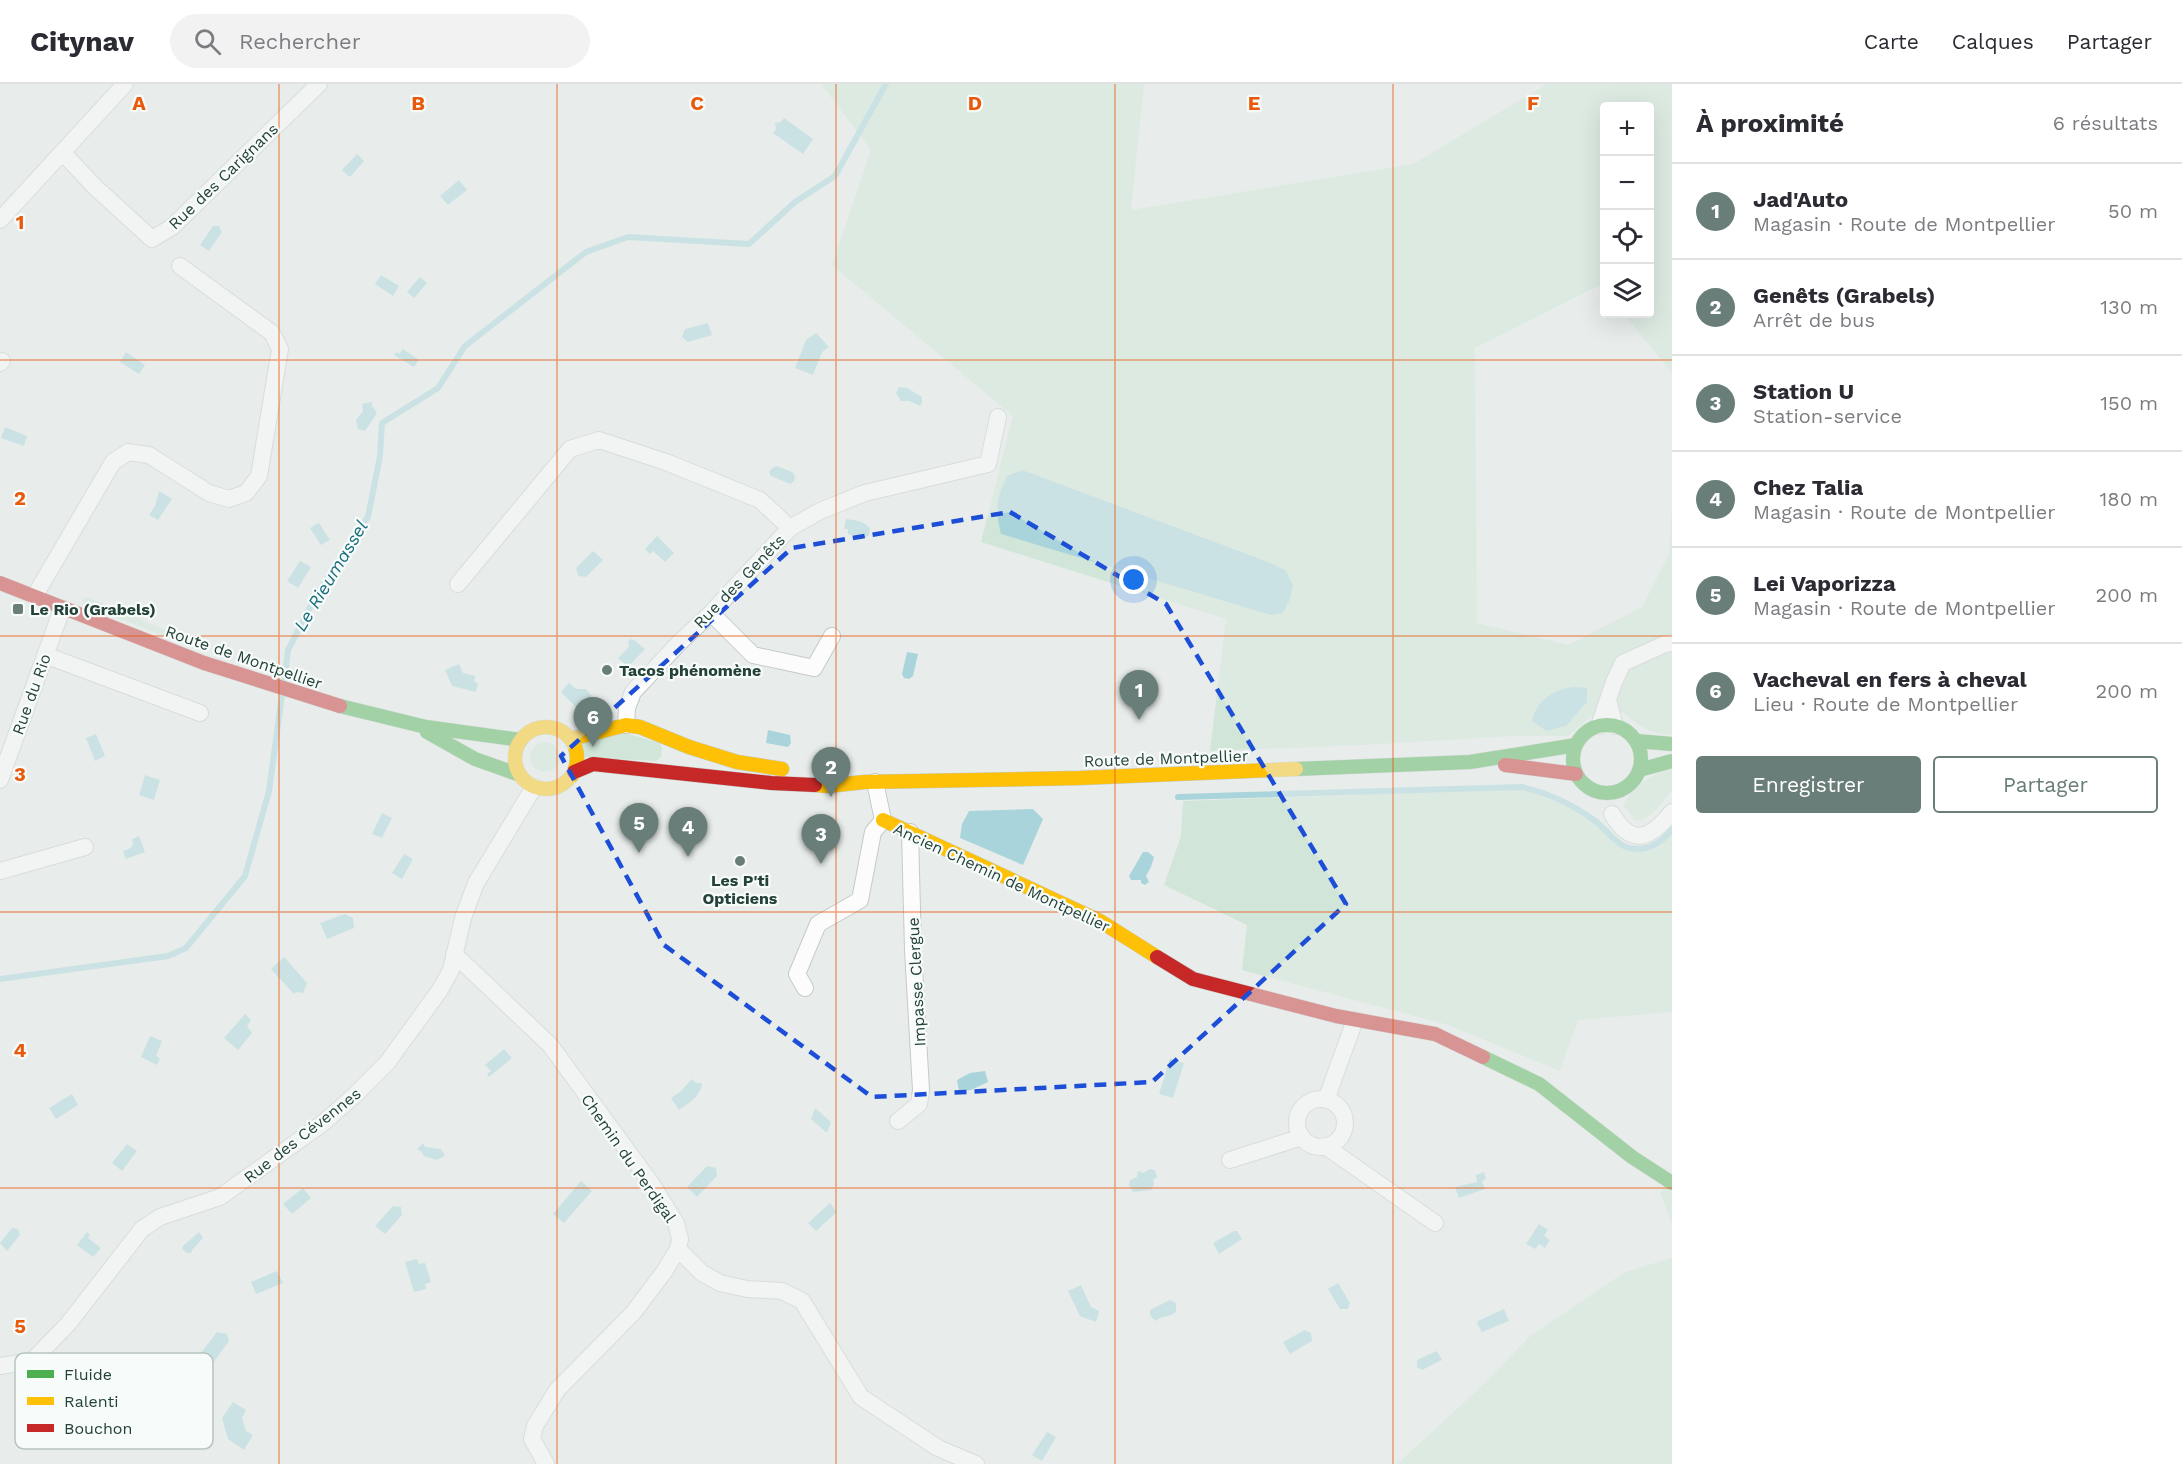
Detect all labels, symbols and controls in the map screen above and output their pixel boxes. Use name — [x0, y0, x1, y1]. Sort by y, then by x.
search box — [170, 14, 590, 68]
text: Citynav — [30, 25, 134, 58]
icon: search — [191, 25, 224, 58]
text: Rechercher — [239, 29, 361, 54]
text: Carte — [1864, 29, 1919, 54]
text: Calques — [1952, 29, 2034, 54]
text: Partager — [2067, 29, 2152, 54]
text: A — [132, 91, 146, 115]
text: B — [411, 91, 425, 115]
text: C — [690, 91, 704, 115]
text: D — [968, 91, 982, 115]
text: E — [1248, 91, 1260, 115]
text: F — [1527, 91, 1539, 115]
map controls — [1600, 102, 1654, 318]
button: + — [1600, 102, 1654, 156]
text: À proximité — [1696, 108, 1844, 138]
text: 6 résultats — [2053, 111, 2158, 135]
street label: Rue des Carignans — [165, 119, 282, 233]
button: − — [1600, 156, 1654, 210]
text: Jad'Auto — [1753, 187, 1848, 212]
text: 1 — [1711, 199, 1720, 223]
text: 50 m — [2108, 199, 2158, 223]
text: 1 — [16, 210, 24, 234]
button: locate — [1600, 210, 1654, 264]
text: Magasin · Route de Montpellier — [1753, 212, 2055, 236]
button: layers — [1600, 264, 1654, 318]
text: Genêts (Grabels) — [1753, 283, 1935, 308]
text: 2 — [1710, 295, 1721, 319]
text: 130 m — [2100, 295, 2158, 319]
text: Arrêt de bus — [1753, 308, 1875, 332]
text: Station U — [1753, 379, 1854, 404]
text: 3 — [1710, 391, 1721, 415]
text: 150 m — [2100, 391, 2158, 415]
text: Station-service — [1753, 404, 1902, 428]
text: Chez Talia — [1753, 475, 1863, 500]
text: 2 — [14, 486, 26, 510]
text: 4 — [1709, 487, 1722, 511]
text: 180 m — [2100, 487, 2158, 511]
text: Magasin · Route de Montpellier — [1753, 500, 2055, 524]
water label: Le Rieumassel — [289, 517, 372, 635]
street label: Rue des Genêts — [690, 530, 789, 632]
your location — [1119, 565, 1148, 594]
text: Lei Vaporizza — [1753, 571, 1896, 596]
text: 5 — [1710, 583, 1721, 607]
text: 200 m — [2096, 583, 2158, 607]
text: Magasin · Route de Montpellier — [1753, 596, 2055, 620]
place label: Le Rio (Grabels) — [30, 600, 156, 619]
marker: Le Rio (Grabels) — [11, 602, 25, 616]
street label: Route de Montpellier — [163, 622, 325, 693]
street label: Rue du Rio — [8, 651, 55, 737]
place label: Tacos phénomène — [619, 661, 761, 680]
marker: Tacos phénomène — [600, 663, 614, 677]
text: Vacheval en fers à cheval — [1753, 667, 2027, 692]
pin: 1 — [1120, 670, 1158, 720]
text: 6 — [1709, 679, 1722, 703]
text: 200 m — [2096, 679, 2158, 703]
text: Lieu · Route de Montpellier — [1753, 692, 2018, 716]
pin: 6 — [574, 698, 612, 747]
street label: Route de Montpellier — [1083, 746, 1249, 771]
pin: 2 — [812, 748, 850, 797]
button: Enregistrer — [1696, 756, 1921, 813]
button: Partager — [1933, 756, 2158, 813]
text: 3 — [14, 762, 26, 786]
pin: 5 — [620, 804, 658, 853]
pin: 4 — [668, 808, 708, 857]
pin: 3 — [802, 814, 840, 864]
street label: Ancien Chemin de Montpellier — [891, 819, 1113, 936]
marker: Les P'ti Opticiens — [733, 854, 747, 868]
place label: Les P'ti Opticiens — [703, 871, 778, 908]
street label: Impasse Clergue — [904, 917, 929, 1047]
text: 4 — [14, 1038, 27, 1062]
street label: Rue des Cévennes — [240, 1084, 365, 1187]
street label: Chemin du Perdigal — [577, 1090, 680, 1226]
text: 5 — [14, 1314, 26, 1338]
legend — [15, 1353, 213, 1449]
text: Fluide — [64, 1365, 112, 1384]
text: Ralenti — [64, 1392, 119, 1411]
text: Bouchon — [64, 1419, 132, 1438]

